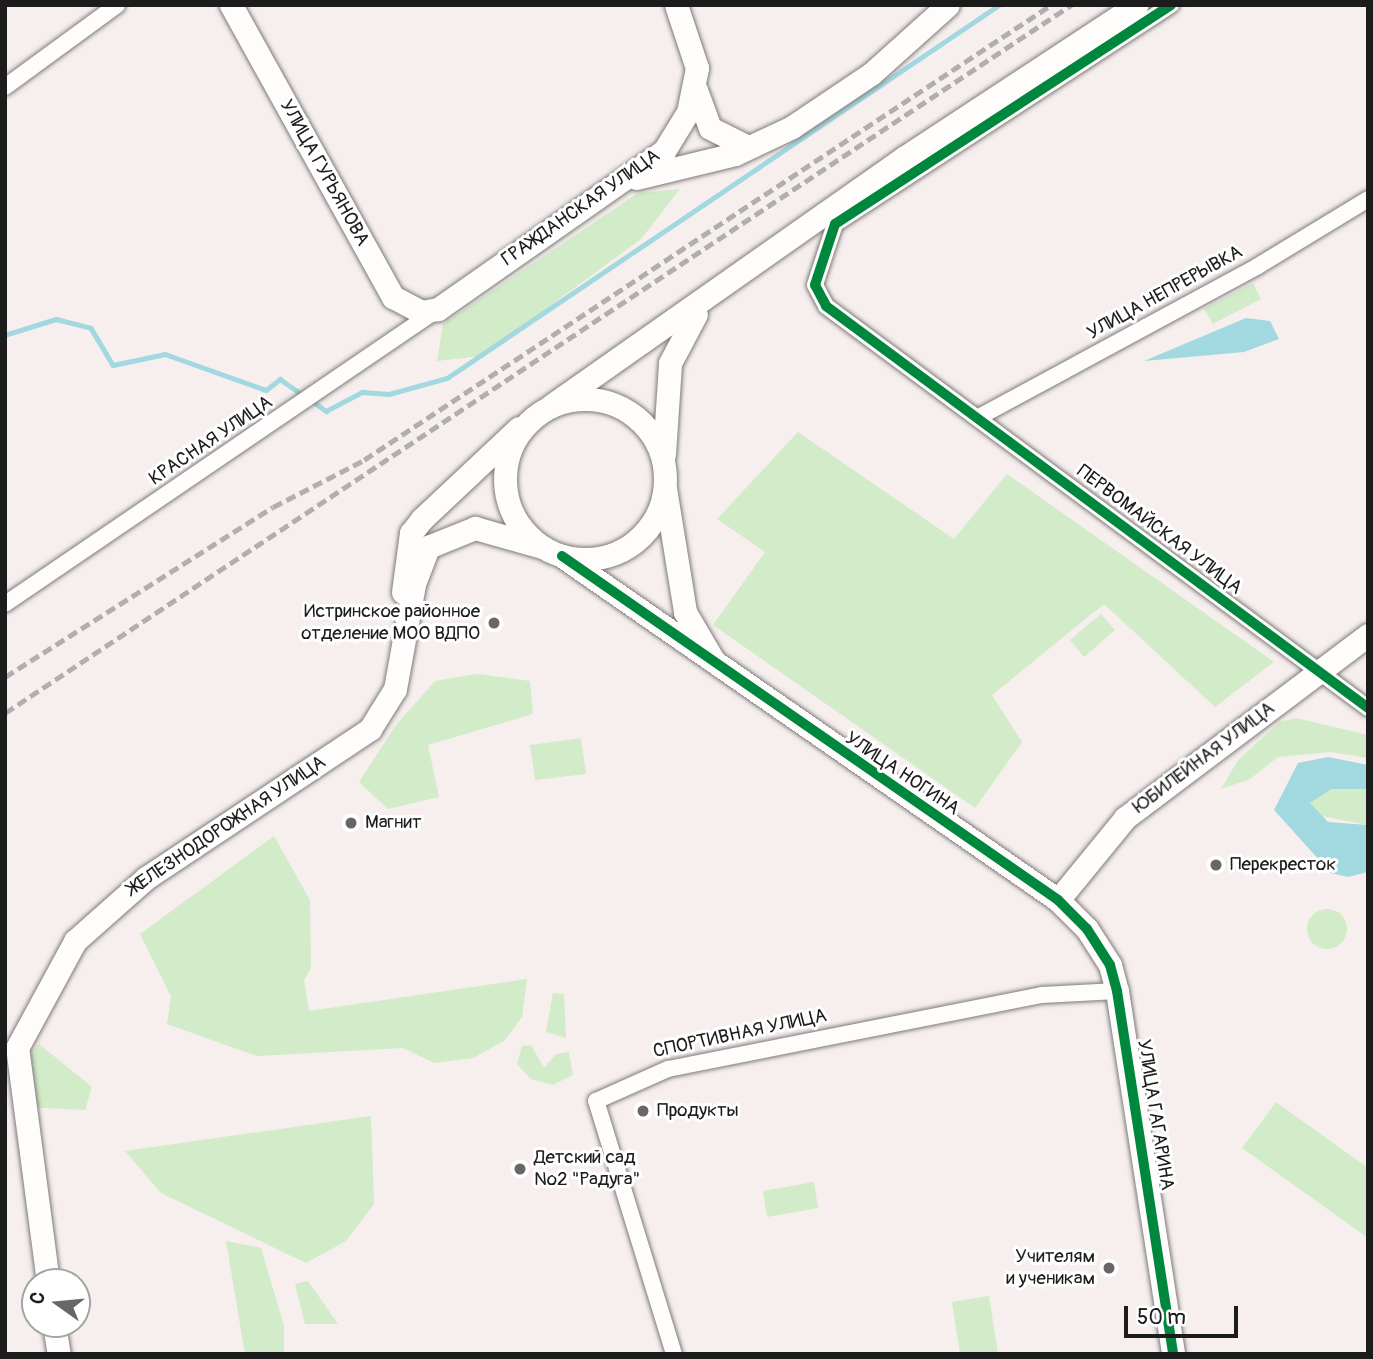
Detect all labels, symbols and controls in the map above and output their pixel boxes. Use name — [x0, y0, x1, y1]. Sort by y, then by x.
street label: УЛИЦА ГУРЬЯНОВА — [274, 96, 374, 250]
street label: ГРАЖДАНСКАЯ УЛИЦА — [497, 145, 665, 271]
street label: УЛИЦА НЕПРЕРЫВКА — [1083, 241, 1247, 345]
street label: КРАСНАЯ УЛИЦА — [145, 391, 277, 491]
street label: ПЕРВОМАЙСКАЯ УЛИЦА — [1072, 460, 1246, 600]
place label: Истринское районное отделение МОО ВДПО — [301, 601, 480, 645]
marker: Истринское районное отделение МОО ВДПО — [486, 615, 502, 631]
street label: ЮБИЛЕЙНАЯ УЛИЦА — [1129, 697, 1279, 819]
street label: УЛИЦА НОГИНА — [840, 727, 964, 821]
street label: ЖЕЛЕЗНОДОРОЖНАЯ УЛИЦА — [124, 751, 330, 901]
place label: Магнит — [365, 812, 421, 834]
marker: Магнит — [343, 815, 359, 831]
place label: Перекресток — [1230, 854, 1336, 876]
marker: Перекресток — [1208, 857, 1224, 873]
street label: СПОРТИВНАЯ УЛИЦА — [651, 1004, 829, 1064]
street label: УЛИЦА ГАГАРИНА — [1132, 1038, 1178, 1192]
place label: Продукты — [657, 1100, 739, 1122]
marker: Продукты — [635, 1103, 651, 1119]
place label: Детский сад №2 "Радуга" — [534, 1147, 640, 1191]
marker: Детский сад №2 "Радуга" — [512, 1161, 528, 1177]
place label: Учителям и ученикам — [1006, 1246, 1095, 1290]
marker: Учителям и ученикам — [1101, 1260, 1117, 1276]
north arrow — [21, 1268, 91, 1338]
text: С — [25, 1289, 51, 1307]
scale bar — [1128, 1292, 1242, 1336]
text: 50 m — [1137, 1304, 1186, 1331]

